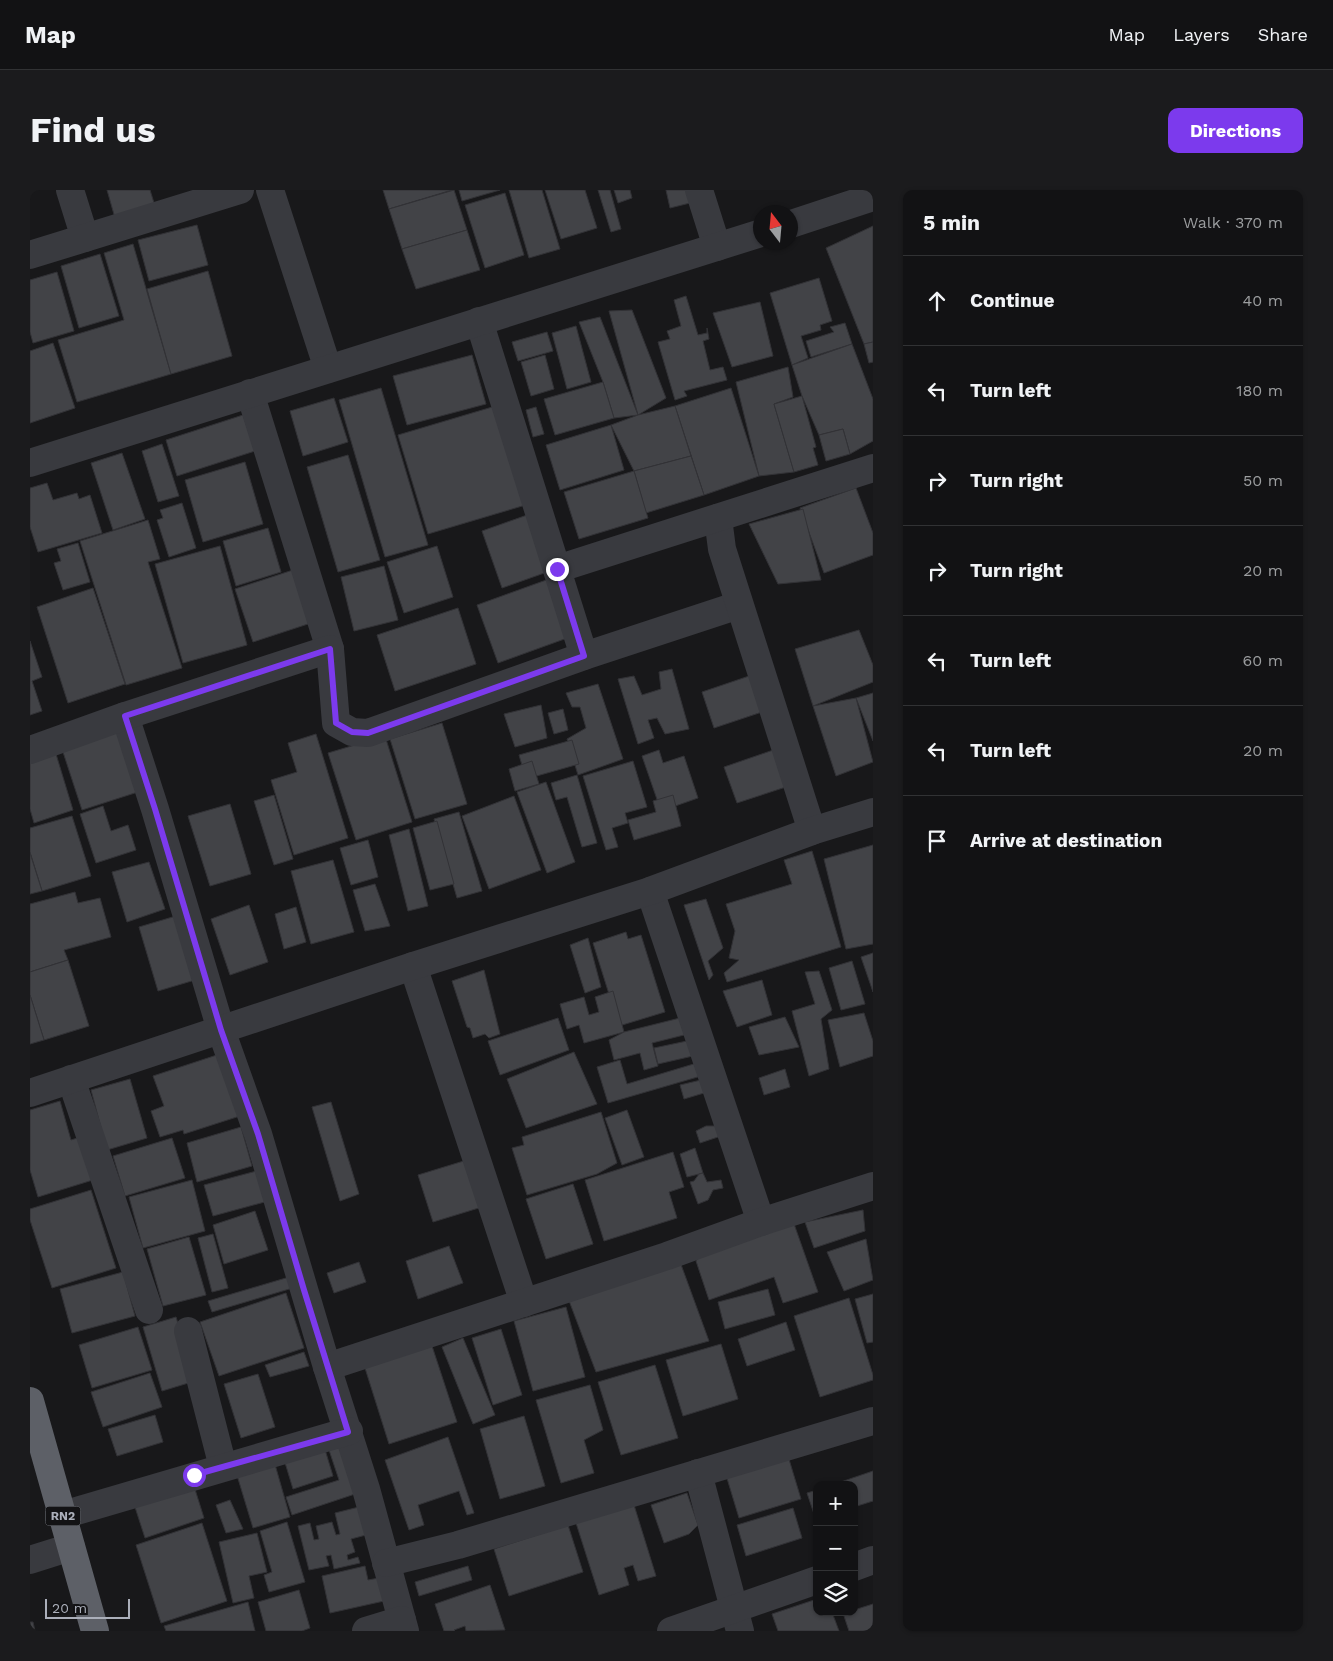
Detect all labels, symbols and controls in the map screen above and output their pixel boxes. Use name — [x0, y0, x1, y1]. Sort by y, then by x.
text: Map — [25, 21, 76, 49]
text: Map — [1108, 24, 1145, 45]
text: Layers — [1173, 24, 1230, 45]
text: Share — [1258, 24, 1308, 45]
button: Directions — [1168, 108, 1303, 153]
text: Find us — [30, 109, 156, 151]
north arrow — [753, 205, 798, 250]
text: 5 min — [923, 210, 980, 235]
text: Walk · 370 m — [1183, 213, 1283, 232]
icon: ahead — [923, 287, 951, 315]
text: Continue — [970, 289, 1054, 312]
text: 40 m — [1243, 291, 1283, 310]
icon: left — [923, 377, 951, 405]
text: Turn left — [970, 379, 1051, 402]
text: 180 m — [1236, 381, 1283, 400]
icon: right — [923, 467, 951, 495]
text: Turn right — [970, 469, 1063, 492]
text: 50 m — [1243, 471, 1283, 490]
icon: right — [923, 557, 951, 585]
route end — [546, 558, 569, 581]
text: Turn right — [970, 559, 1063, 582]
text: 20 m — [1243, 561, 1283, 580]
icon: left — [923, 647, 951, 675]
text: Turn left — [970, 649, 1051, 672]
text: 60 m — [1243, 651, 1283, 670]
icon: left — [923, 737, 951, 765]
text: Turn left — [970, 739, 1051, 762]
text: 20 m — [1243, 741, 1283, 760]
icon: arrive — [923, 827, 951, 855]
text: Arrive at destination — [970, 829, 1162, 852]
route start — [183, 1464, 206, 1487]
map controls — [813, 1481, 858, 1616]
button: + — [813, 1481, 858, 1526]
road number: RN2 — [45, 1506, 80, 1525]
button: − — [813, 1526, 858, 1571]
button: layers — [813, 1571, 858, 1616]
scale bar — [45, 1596, 130, 1619]
text: 20 m — [52, 1600, 87, 1616]

